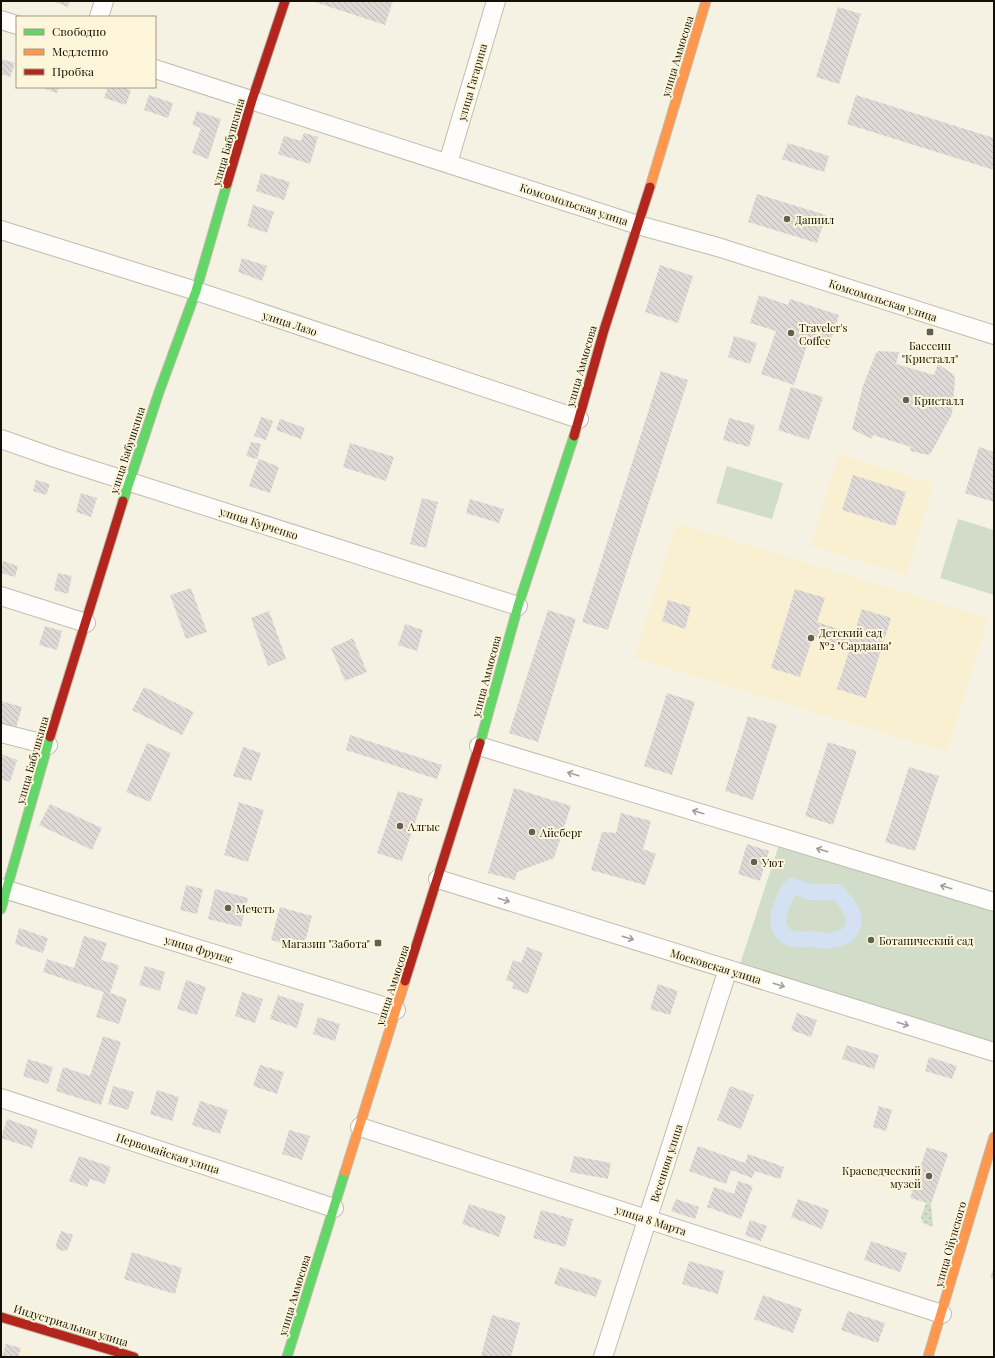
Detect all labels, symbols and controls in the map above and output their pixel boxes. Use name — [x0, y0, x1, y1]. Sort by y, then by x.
street label: улица Аммосова — [657, 13, 697, 99]
legend — [16, 16, 156, 88]
text: Свободно — [52, 23, 107, 39]
street label: улица Гагарина — [454, 41, 490, 123]
text: Медленно — [52, 43, 109, 59]
text: Пробка — [52, 63, 94, 79]
street label: улица Бабушкина — [208, 96, 248, 189]
street label: Комсомольская улица — [518, 179, 631, 229]
place label: Даниил — [795, 212, 834, 227]
marker: Даниил — [782, 214, 792, 224]
street label: Комсомольская улица — [827, 275, 940, 325]
street label: улица Лазо — [260, 307, 319, 339]
place label: Traveler's Coffee — [799, 320, 848, 348]
street label: улица Аммосова — [562, 323, 600, 409]
marker: Бассеин "Кристалл" — [925, 327, 935, 337]
marker: Traveler's Coffee — [786, 328, 796, 338]
place label: Бассеин "Кристалл" — [902, 338, 958, 366]
place label: Кристалл — [914, 393, 964, 408]
marker: Кристалл — [901, 395, 911, 405]
street label: улица Бабушкина — [106, 404, 148, 496]
street label: улица Курченко — [217, 503, 300, 543]
place label: Детский сад №2 "Сардаана" — [819, 625, 892, 653]
street label: улица Аммосова — [468, 633, 504, 719]
marker: Детский сад №2 "Сардаана" — [806, 633, 816, 643]
street label: улица Бабушкина — [12, 714, 52, 807]
one-way arrow — [567, 770, 580, 777]
one-way arrow — [691, 808, 704, 815]
place label: Алгыс — [407, 819, 440, 834]
marker: Алгыс — [395, 821, 405, 831]
place label: Айсберг — [539, 825, 582, 840]
marker: Айсберг — [527, 827, 537, 837]
one-way arrow — [816, 845, 828, 853]
place label: Уют — [761, 855, 784, 870]
marker: Уют — [749, 857, 759, 867]
one-way arrow — [940, 883, 953, 890]
one-way arrow — [497, 897, 510, 904]
place label: Мечеть — [236, 901, 275, 916]
marker: Мечеть — [223, 903, 233, 913]
street label: улица Фрунзе — [162, 931, 236, 967]
place label: Ботанический сад — [879, 933, 974, 948]
one-way arrow — [622, 935, 634, 943]
marker: Ботанический сад — [866, 935, 876, 945]
place label: Магазин "Забота" — [282, 936, 370, 951]
marker: Магазин "Забота" — [373, 938, 383, 948]
street label: улица Аммосова — [372, 942, 412, 1028]
street label: Московская улица — [669, 945, 764, 987]
one-way arrow — [773, 982, 786, 989]
one-way arrow — [897, 1021, 910, 1028]
street label: Весенняя улица — [646, 1122, 686, 1204]
street label: Первомайская улица — [114, 1129, 222, 1177]
place label: Краеведческий музей — [842, 1163, 921, 1191]
marker: Краеведческий музей — [924, 1171, 934, 1181]
street label: улица Ойунского — [930, 1199, 969, 1290]
street label: улица 8 Марта — [613, 1201, 689, 1239]
street label: улица Аммосова — [274, 1252, 314, 1338]
street label: Индустриальная улица — [12, 1300, 131, 1350]

